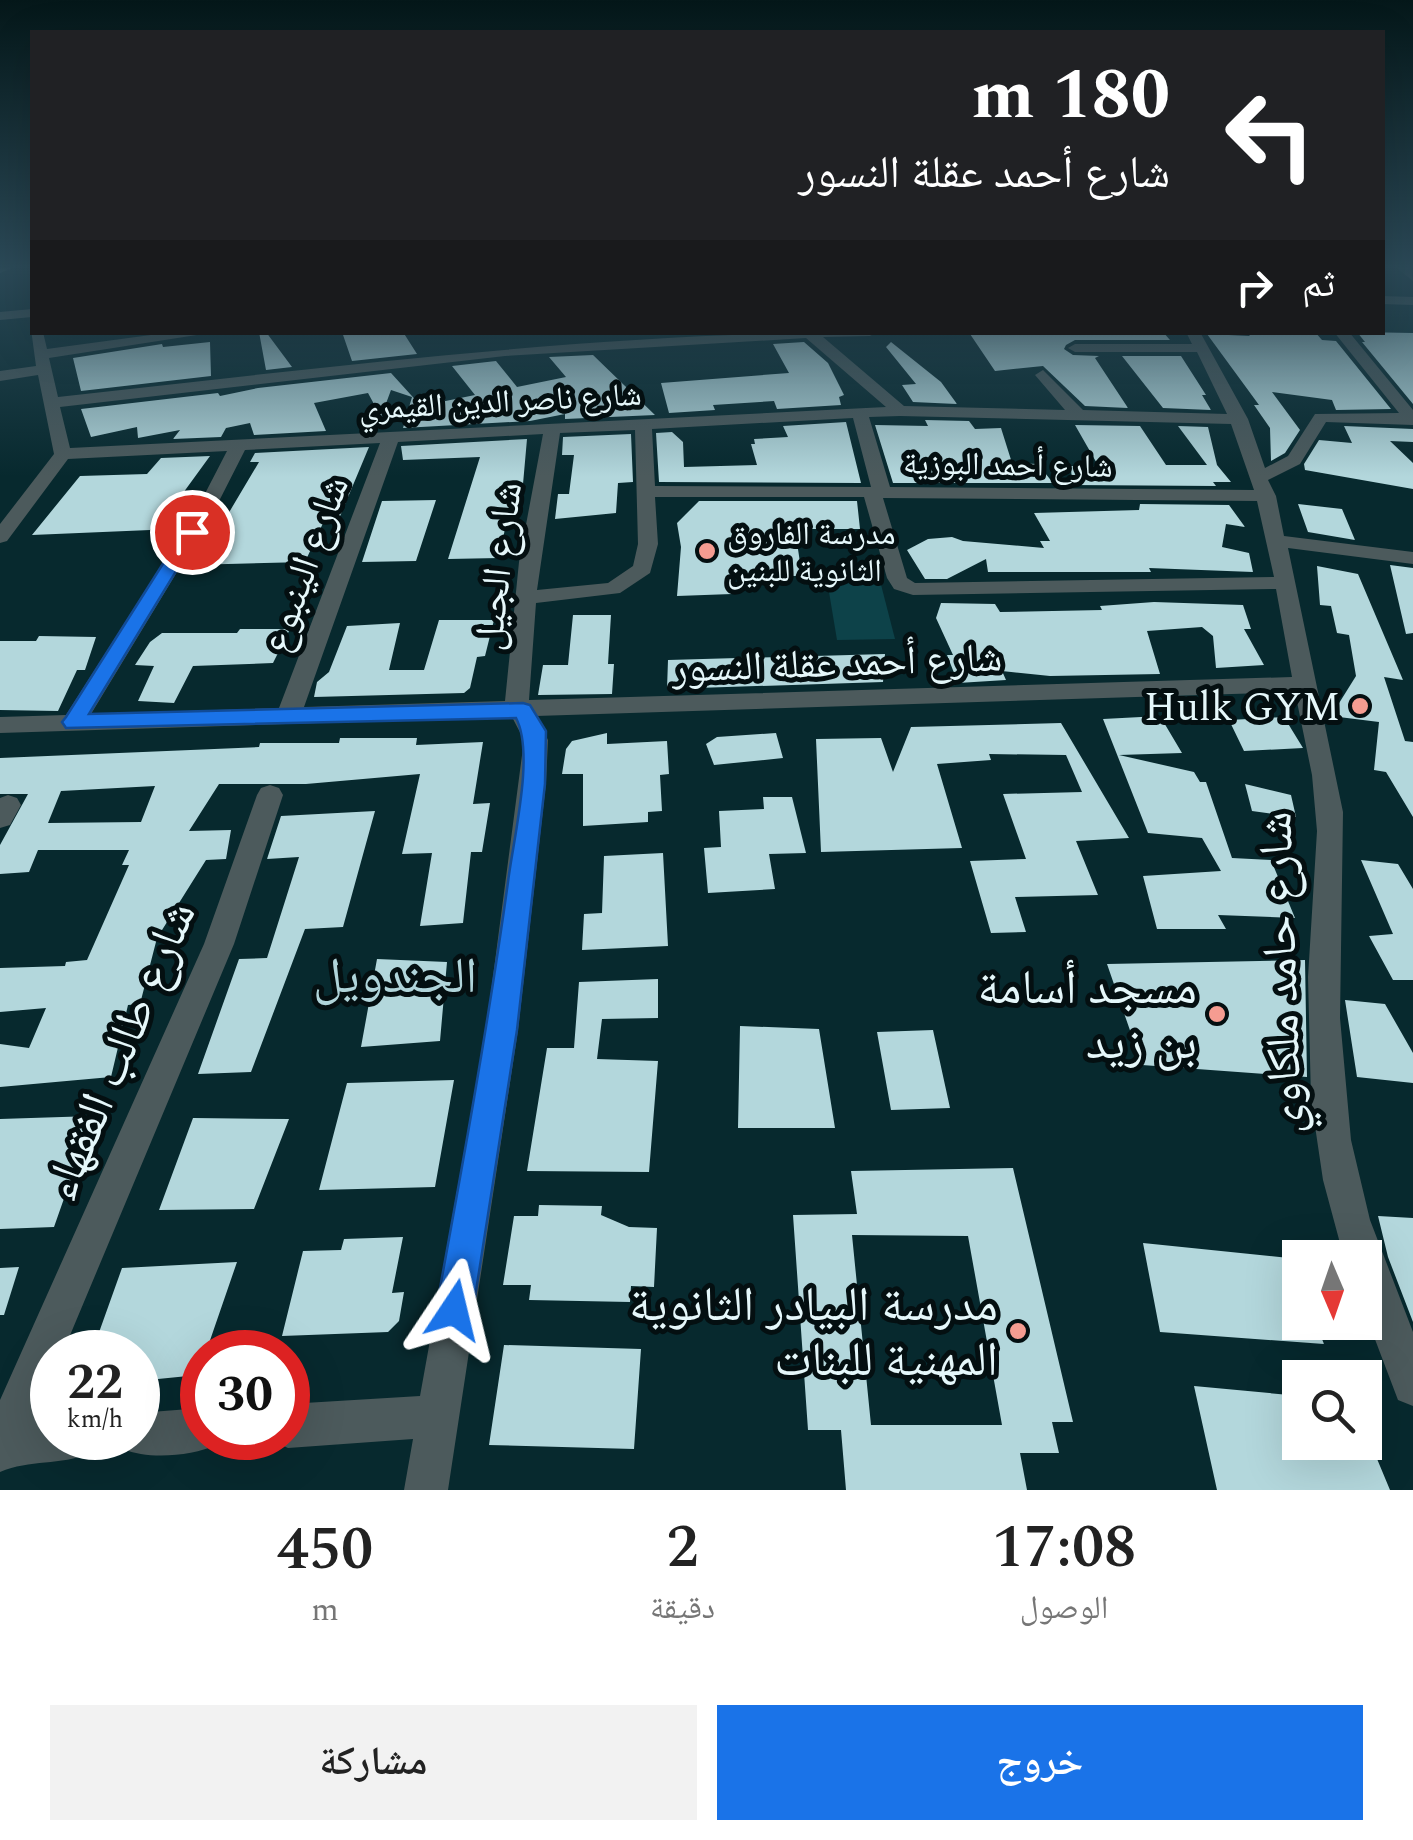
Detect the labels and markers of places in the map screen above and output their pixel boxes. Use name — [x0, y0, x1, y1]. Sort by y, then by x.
pin — [150, 490, 235, 575]
place label: مدرسة الفاروق الثانوية للبنين — [727, 510, 896, 596]
marker: مدرسة الفاروق الثانوية للبنين — [696, 540, 718, 562]
place label: Hulk GYM — [1144, 678, 1340, 739]
marker: Hulk GYM — [1349, 695, 1371, 717]
place label: مسجد أسامة بن زيد — [978, 952, 1197, 1080]
marker: مسجد أسامة بن زيد — [1206, 1003, 1228, 1025]
place label: مدرسة البيادر الثانوية المهنية للبنات — [629, 1269, 998, 1397]
marker: مدرسة البيادر الثانوية المهنية للبنات — [1007, 1320, 1029, 1342]

